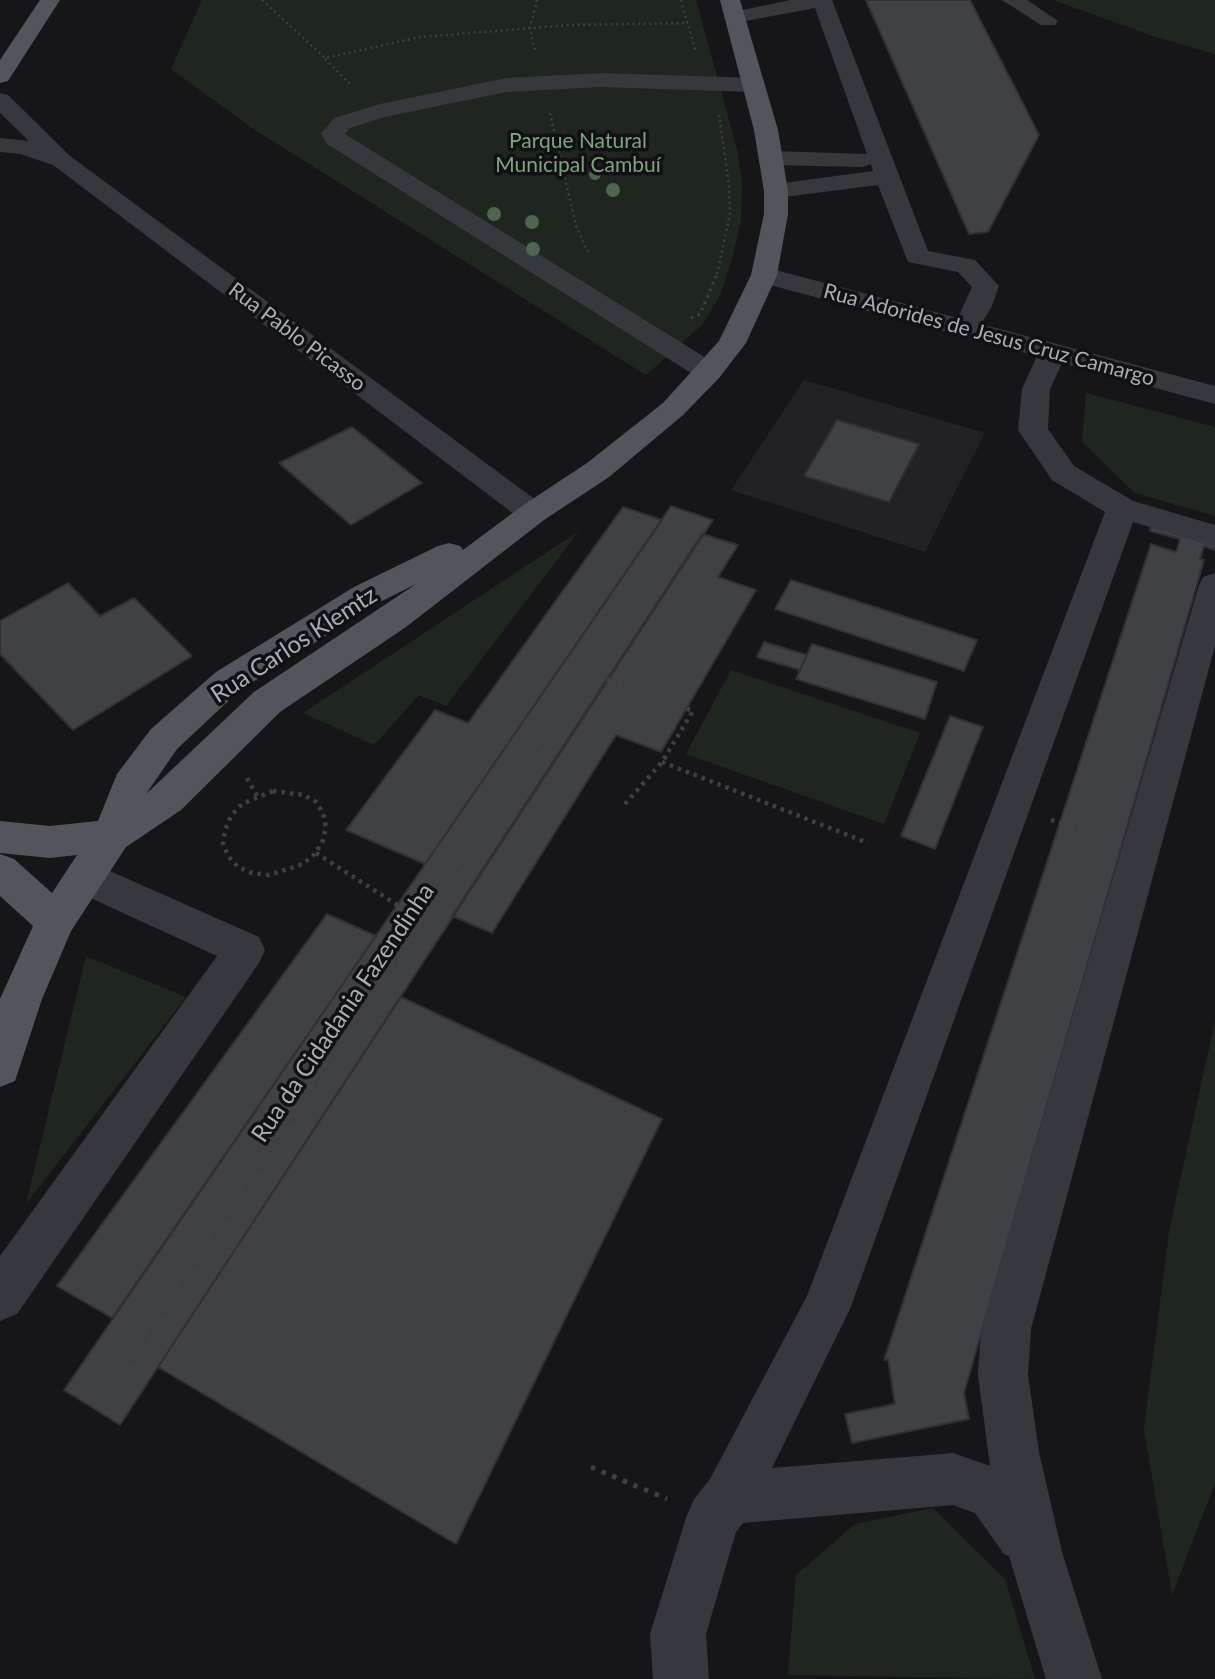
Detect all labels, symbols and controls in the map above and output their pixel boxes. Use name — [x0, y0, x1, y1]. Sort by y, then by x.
park label: Parque Natural Municipal Cambuí — [495, 128, 661, 178]
street label: Rua Pablo Picasso — [223, 277, 371, 397]
street label: Rua Adorides de Jesus Cruz Camargo — [821, 279, 1157, 391]
street label: Rua Carlos Klemtz — [206, 581, 382, 709]
street label: Rua da Cidadania Fazendinha — [246, 878, 440, 1148]

